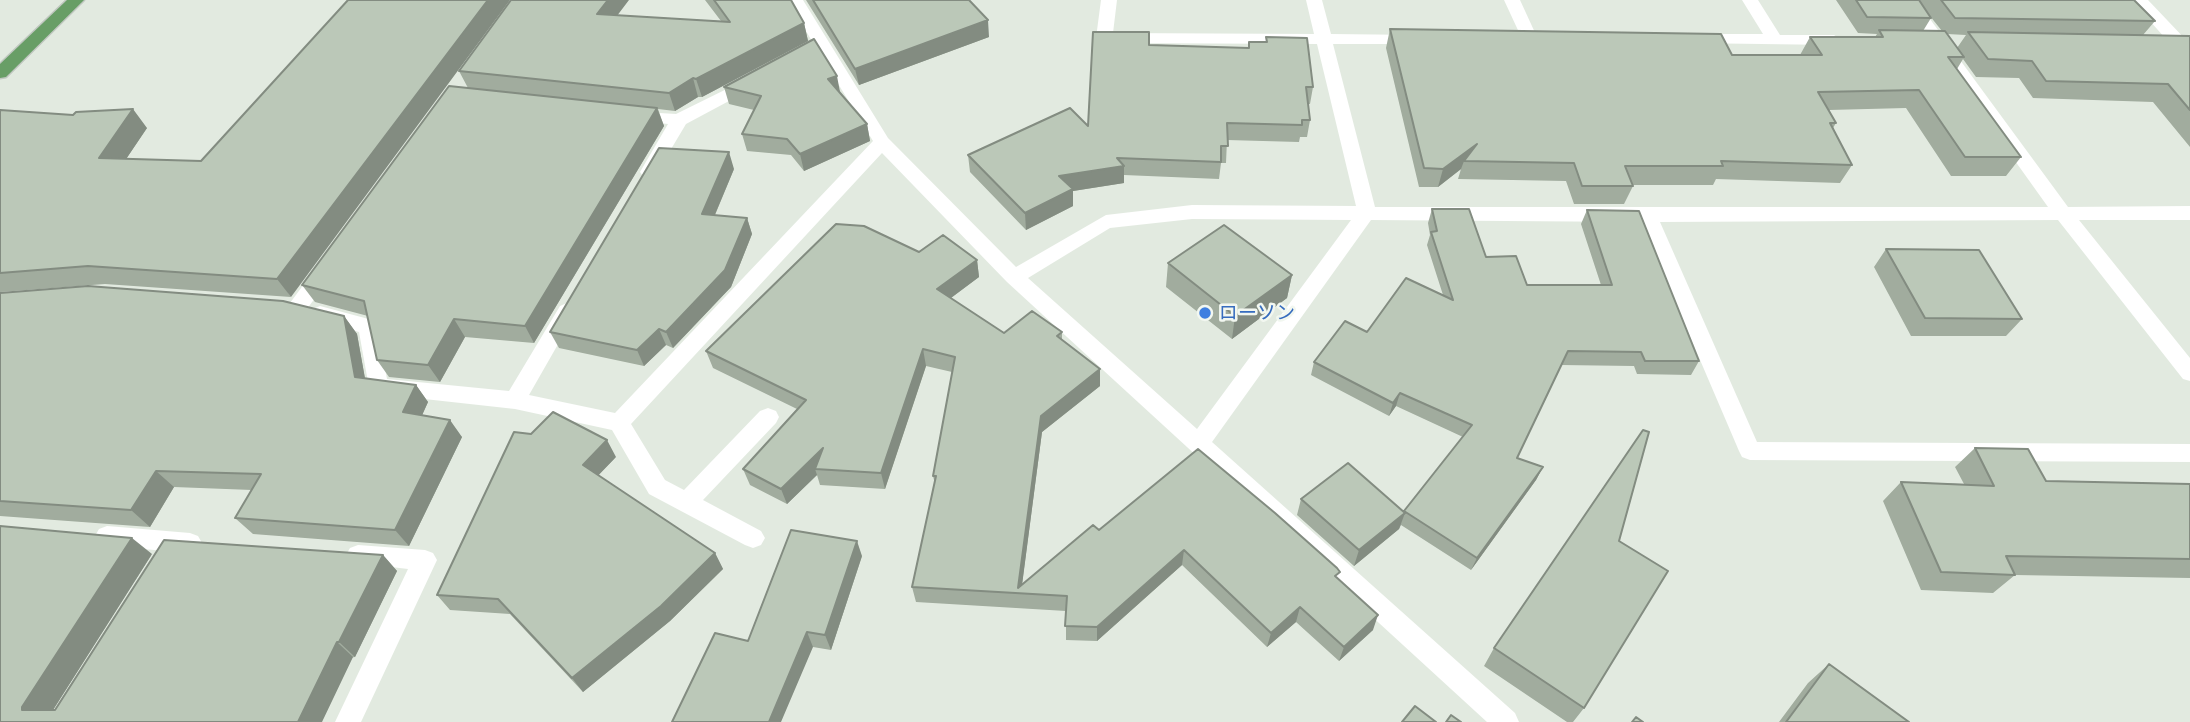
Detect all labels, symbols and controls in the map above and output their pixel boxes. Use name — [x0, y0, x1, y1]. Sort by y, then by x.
place label: ローソン — [1219, 302, 1295, 324]
marker: ローソン — [1197, 305, 1213, 321]

